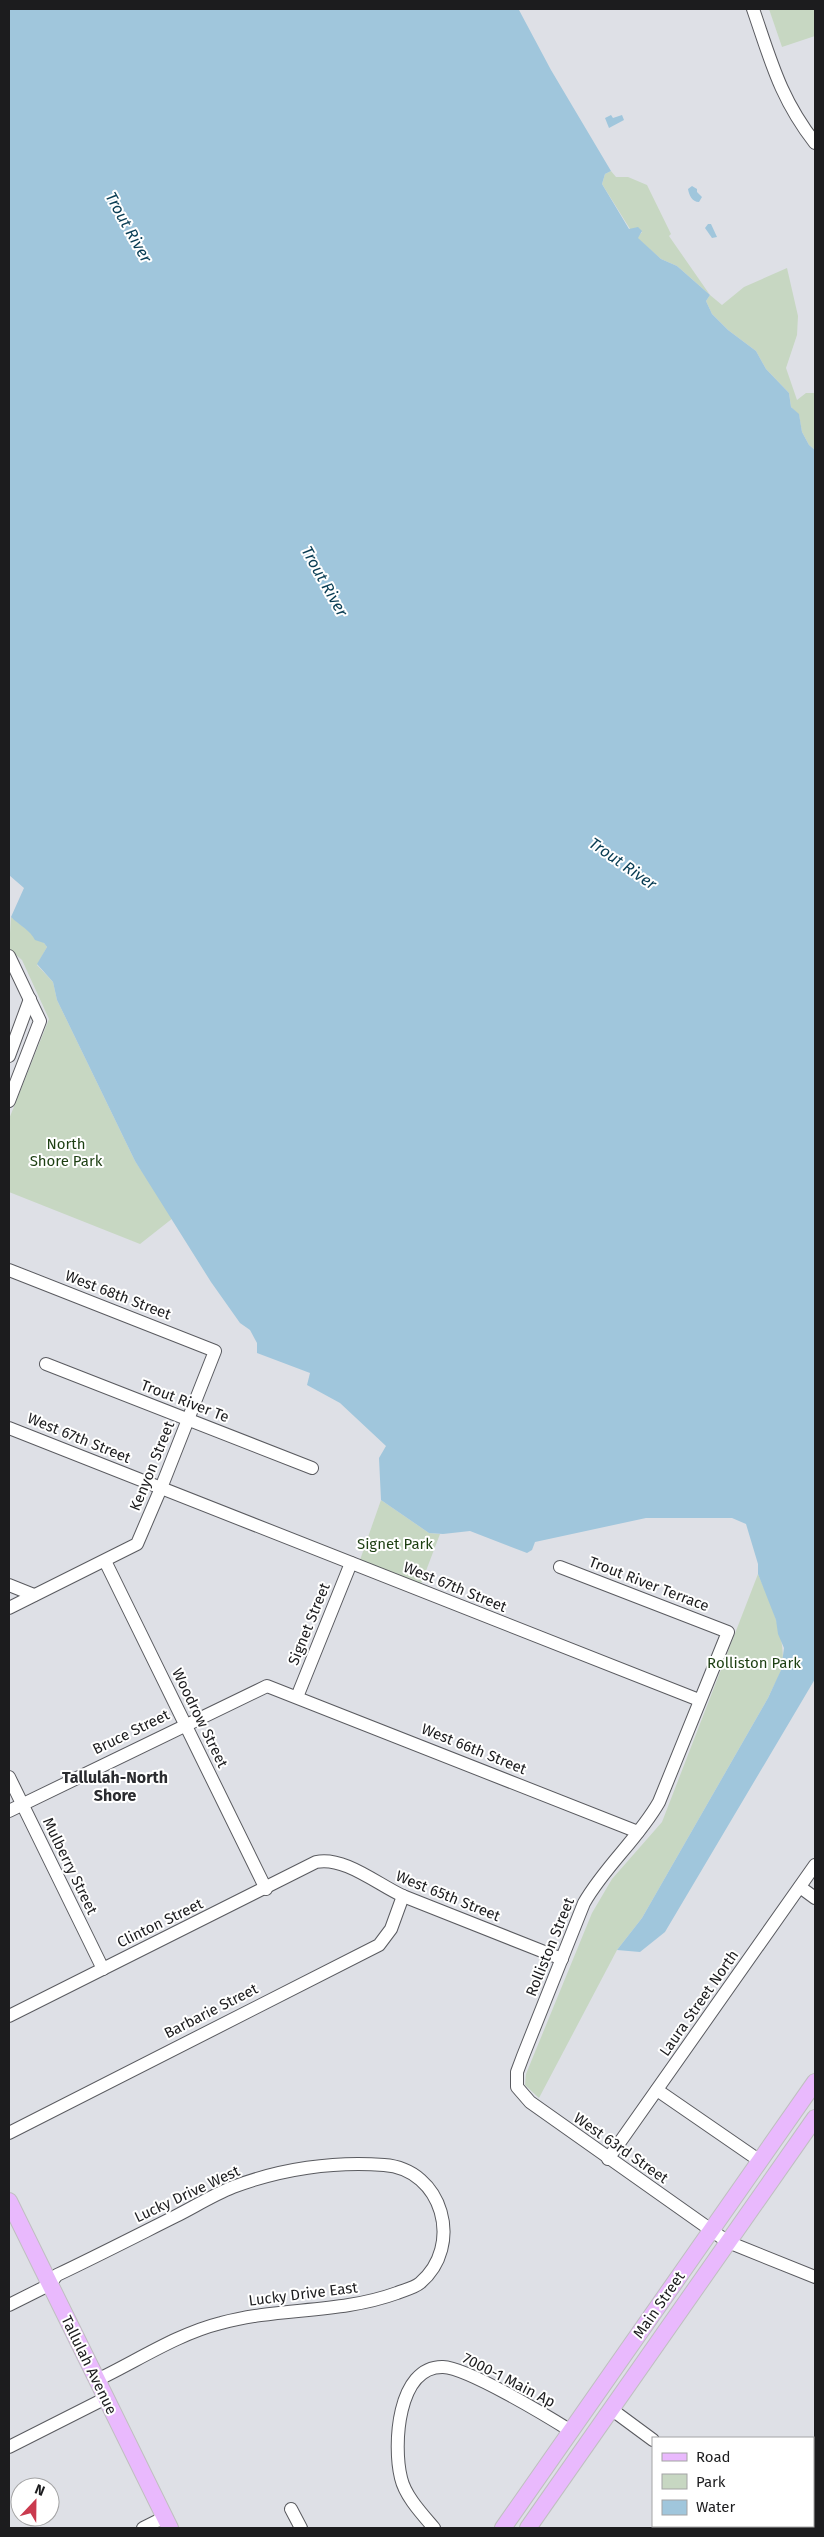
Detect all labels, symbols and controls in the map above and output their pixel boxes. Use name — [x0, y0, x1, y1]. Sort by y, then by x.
water label: Trout River — [101, 189, 156, 267]
water label: Trout River — [297, 543, 352, 621]
water label: Trout River — [585, 833, 661, 894]
park label: North Shore Park — [30, 1135, 103, 1170]
street label: West 68th Street — [63, 1267, 174, 1324]
street label: Trout River Te — [138, 1376, 232, 1426]
street label: West 67th Street — [25, 1409, 134, 1467]
street label: Kenyon Street — [126, 1418, 178, 1513]
park label: Signet Park — [357, 1535, 433, 1553]
street label: Trout River Terrace — [586, 1553, 712, 1615]
street label: West 67th Street — [401, 1558, 510, 1616]
street label: Signet Street — [284, 1580, 334, 1668]
park label: Rolliston Park — [707, 1654, 801, 1672]
street label: Woodrow Street — [168, 1665, 232, 1771]
street label: Bruce Street — [90, 1705, 173, 1758]
street label: West 66th Street — [419, 1720, 530, 1778]
district label: Tallulah-North Shore — [62, 1768, 168, 1805]
street label: Mulberry Street — [39, 1815, 101, 1918]
street label: West 65th Street — [393, 1867, 503, 1925]
street label: Clinton Street — [114, 1894, 206, 1951]
street label: Rolliston Street — [522, 1894, 578, 1999]
street label: Laura Street North — [656, 1947, 742, 2059]
street label: Barbarie Street — [161, 1979, 261, 2042]
street label: West 63rd Street — [570, 2109, 672, 2188]
street label: Lucky Drive West — [131, 2161, 243, 2226]
street label: Main Street — [629, 2268, 689, 2342]
street label: Lucky Drive East — [248, 2278, 359, 2310]
street label: Tallulah Avenue — [57, 2313, 121, 2417]
street label: 7000-1 Main Ap — [460, 2349, 558, 2411]
legend — [652, 2437, 814, 2527]
text: Road — [696, 2448, 731, 2466]
text: Park — [696, 2473, 726, 2491]
north arrow — [10, 2477, 60, 2527]
text: N — [32, 2481, 47, 2500]
text: Water — [696, 2498, 735, 2516]

